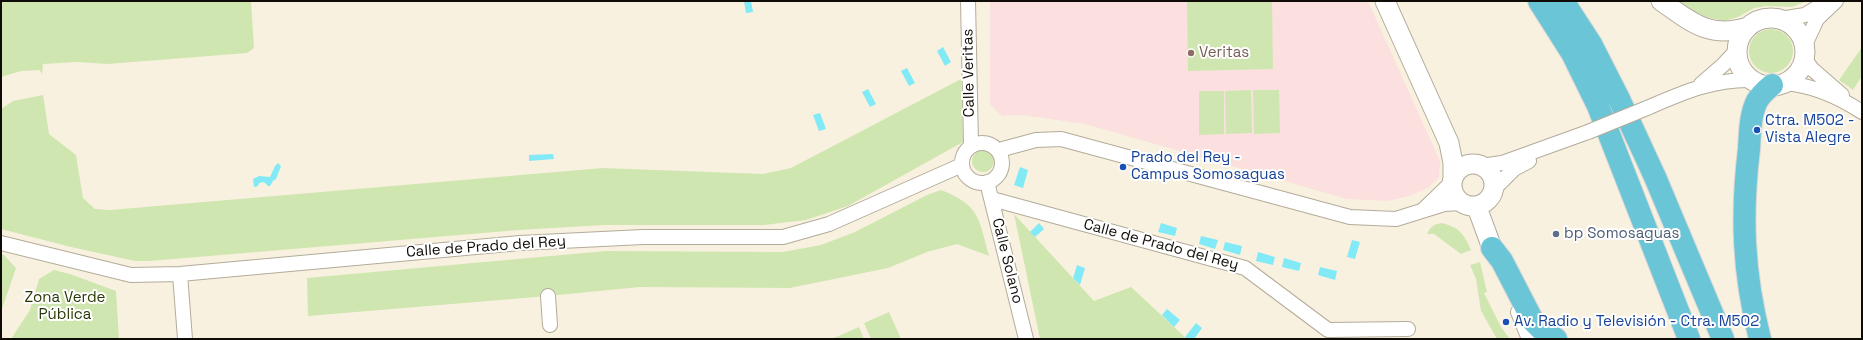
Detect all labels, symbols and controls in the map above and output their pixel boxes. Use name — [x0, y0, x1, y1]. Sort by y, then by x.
street label: Calle Veritas — [959, 29, 979, 117]
place label: Veritas — [1199, 44, 1249, 62]
marker: Veritas — [1186, 48, 1196, 58]
place label: Ctra. M502 - Vista Alegre — [1765, 112, 1855, 147]
marker: Ctra. M502 - Vista Alegre — [1752, 125, 1762, 135]
place label: Prado del Rey - Campus Somosaguas — [1131, 149, 1285, 184]
marker: Prado del Rey - Campus Somosaguas — [1118, 162, 1128, 172]
street label: Calle Solano — [988, 216, 1026, 306]
street label: Calle de Prado del Rey — [1081, 216, 1241, 274]
place label: bp Somosaguas — [1564, 225, 1679, 243]
marker: bp Somosaguas — [1551, 229, 1561, 239]
street label: Calle de Prado del Rey — [406, 232, 566, 262]
park label: Zona Verde Pública — [25, 289, 105, 324]
place label: Av. Radio y Televisión - Ctra. M502 — [1514, 313, 1759, 331]
marker: Av. Radio y Televisión - Ctra. M502 — [1501, 317, 1511, 327]

